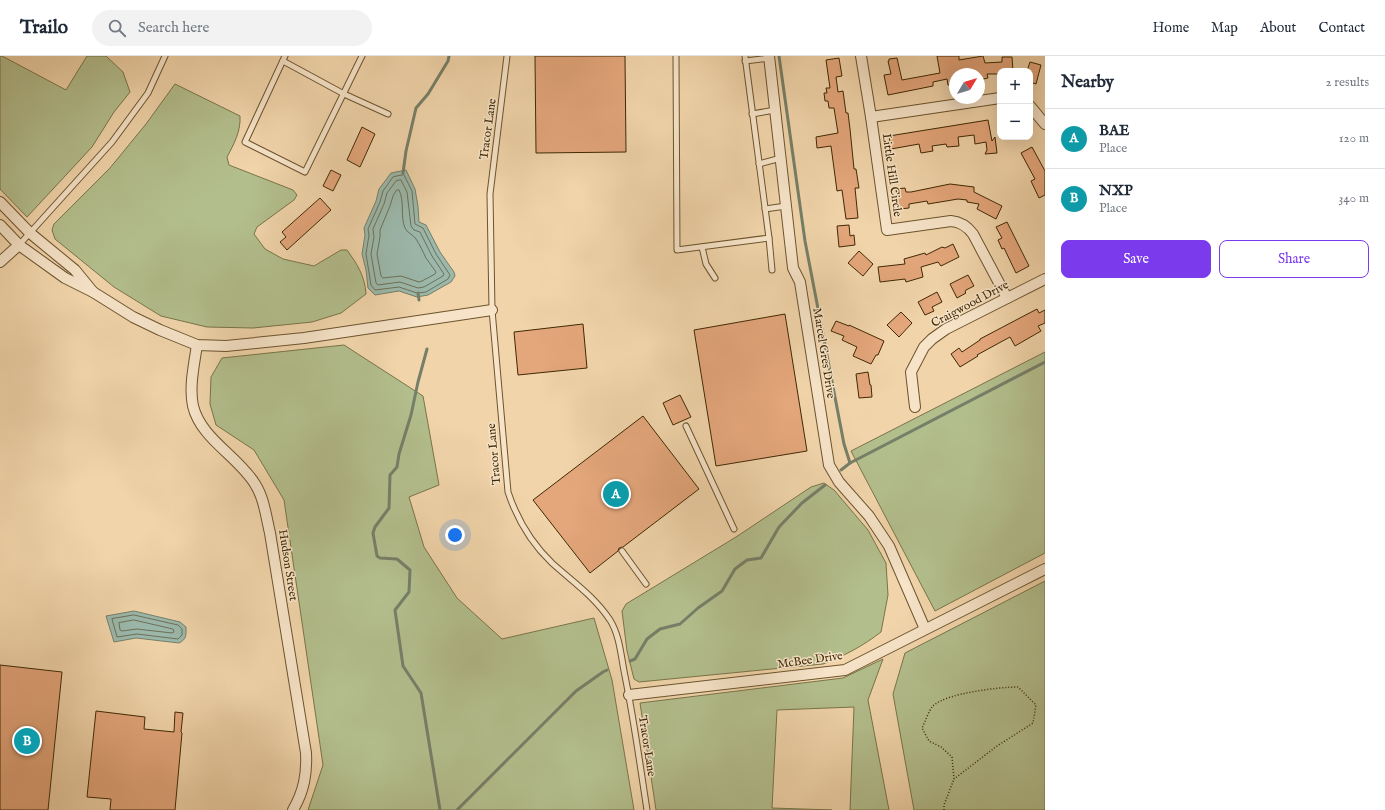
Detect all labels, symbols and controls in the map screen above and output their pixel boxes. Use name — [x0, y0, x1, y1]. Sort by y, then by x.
search box — [92, 10, 372, 46]
text: Trailo — [20, 16, 68, 40]
icon: search — [106, 17, 128, 39]
text: Search here — [138, 18, 209, 37]
text: Home — [1153, 19, 1189, 37]
text: Map — [1211, 19, 1238, 37]
text: About — [1260, 19, 1296, 37]
text: Contact — [1318, 19, 1365, 37]
north arrow — [949, 68, 985, 104]
map controls — [997, 68, 1033, 140]
button: + — [997, 68, 1033, 104]
text: Nearby — [1061, 72, 1114, 93]
text: 2 results — [1325, 74, 1369, 91]
street label: Tracor Lane — [476, 97, 500, 161]
button: − — [997, 104, 1033, 140]
text: BAE — [1099, 121, 1129, 140]
text: A — [1070, 130, 1078, 147]
text: 120 m — [1339, 130, 1369, 147]
street label: Little Hill Circle — [879, 132, 905, 218]
text: Place — [1099, 140, 1127, 157]
text: NXP — [1099, 181, 1133, 200]
text: B — [1070, 190, 1078, 207]
text: 340 m — [1339, 190, 1369, 207]
text: Place — [1099, 200, 1127, 217]
button: Save — [1061, 240, 1211, 278]
button: Share — [1219, 240, 1369, 278]
street label: Craigwood Drive — [929, 277, 1012, 331]
street label: Marcel Gres Drive — [809, 307, 839, 400]
street label: Tracor Lane — [484, 422, 504, 485]
pin: A — [603, 479, 629, 509]
your location — [445, 525, 465, 545]
street label: Hudson Street — [275, 528, 301, 602]
street label: McBee Drive — [776, 648, 844, 672]
street label: Tracor Lane — [635, 714, 659, 778]
pin: B — [14, 726, 40, 756]

